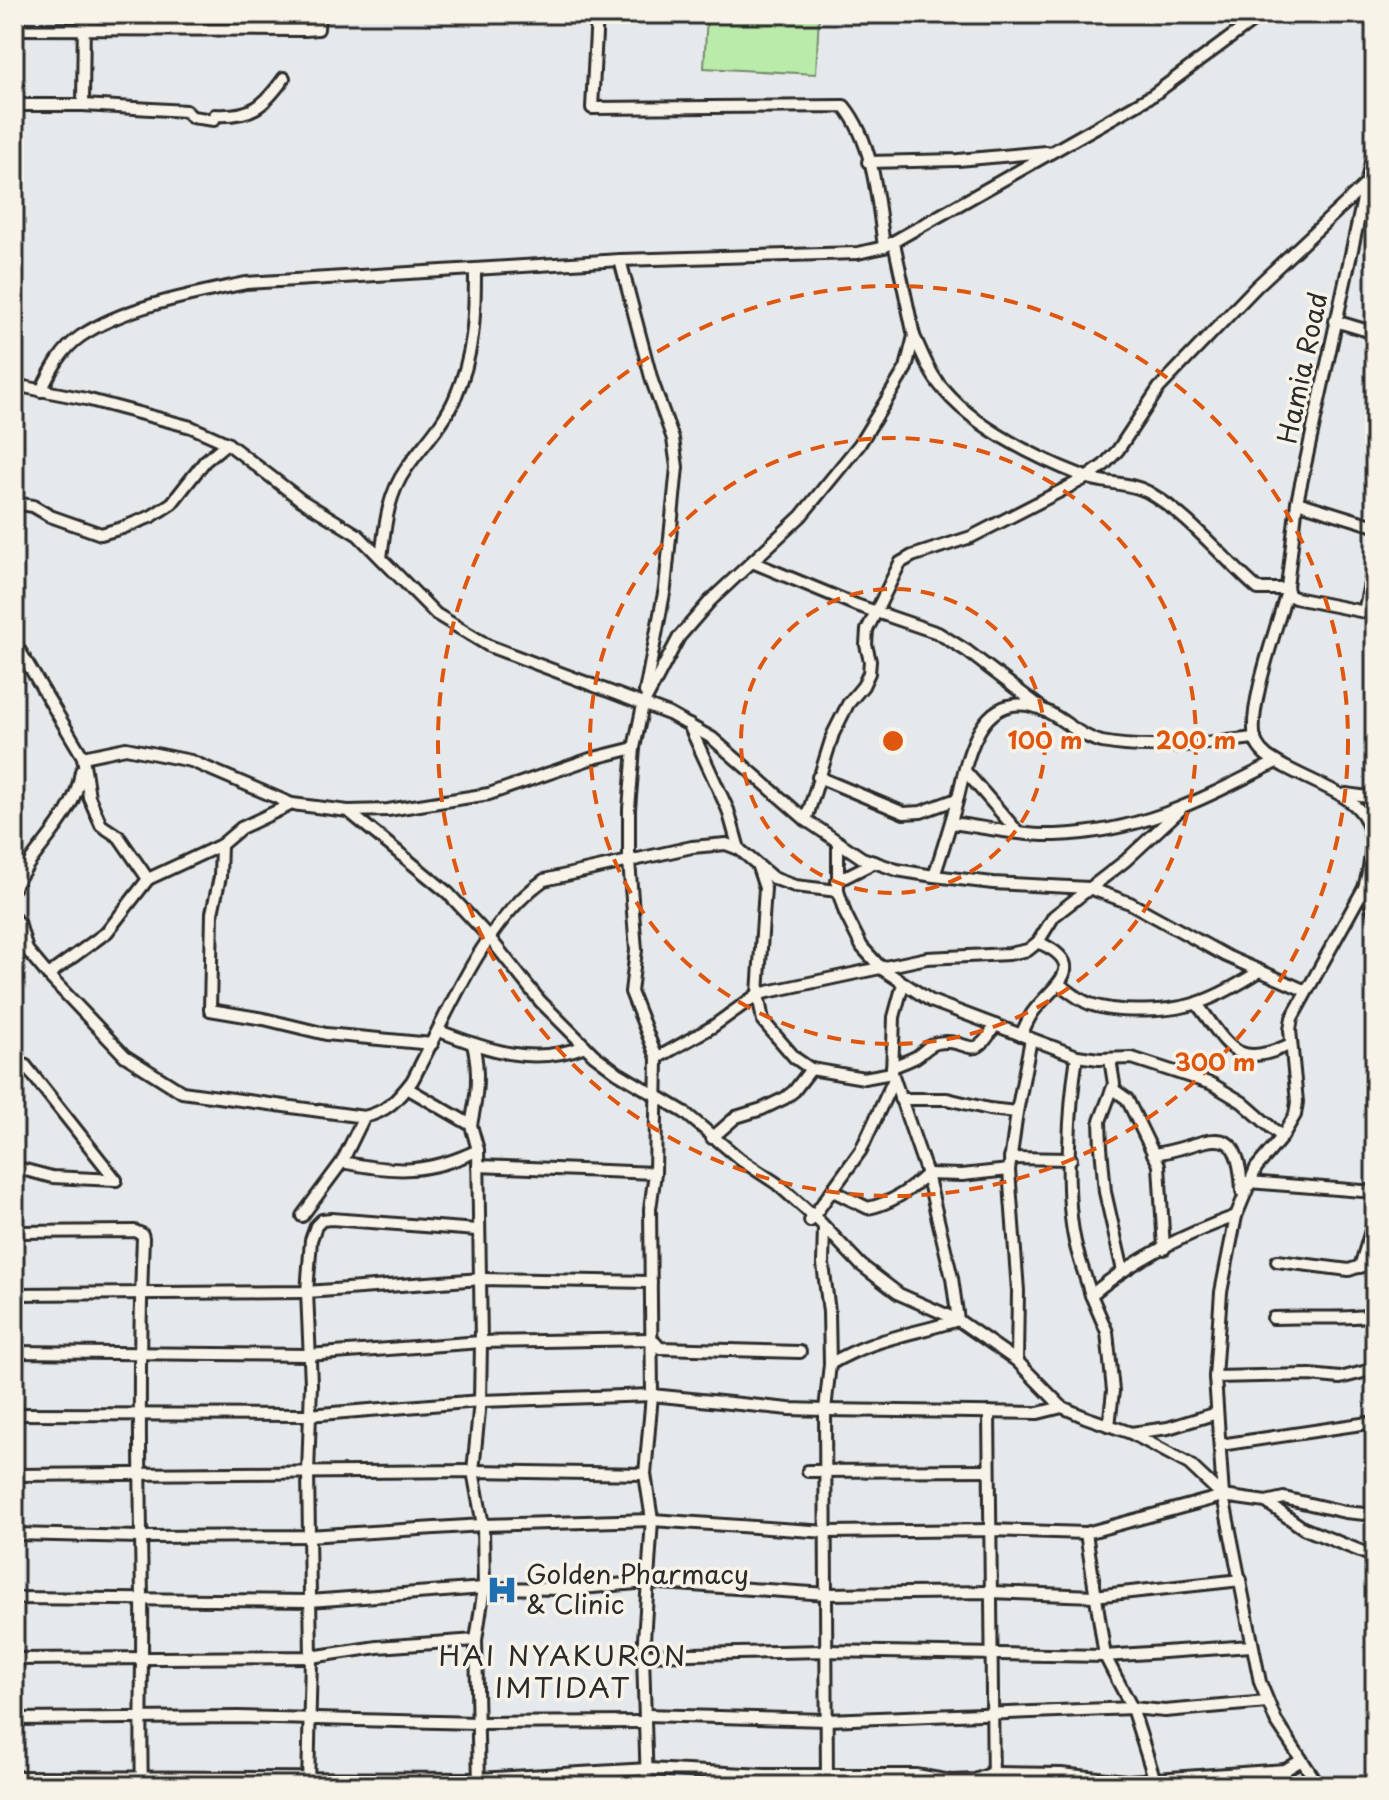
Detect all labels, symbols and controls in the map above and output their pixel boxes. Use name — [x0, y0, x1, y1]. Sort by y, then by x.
street label: Hamia Road — [1266, 289, 1337, 447]
text: 100 m — [1008, 721, 1082, 757]
text: 200 m — [1156, 721, 1236, 757]
centre of rings — [879, 727, 907, 755]
text: 300 m — [1174, 1043, 1256, 1079]
place label: Golden Pharmacy & Clinic — [526, 1554, 749, 1623]
hospital icon: Golden Pharmacy & Clinic — [485, 1573, 519, 1607]
district label: HAI NYAKURON IMTIDAT — [439, 1633, 687, 1708]

